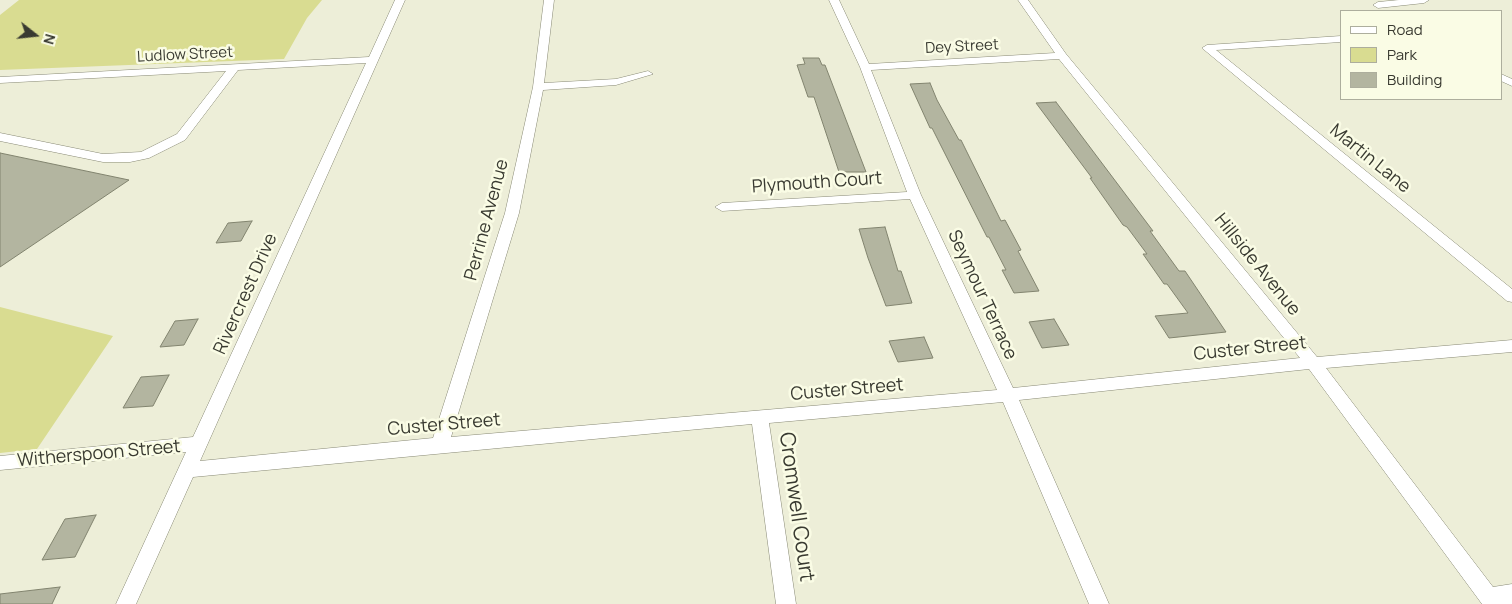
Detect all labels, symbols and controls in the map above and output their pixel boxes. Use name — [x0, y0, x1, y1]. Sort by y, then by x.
north arrow — [10, 10, 60, 60]
legend — [1340, 10, 1502, 100]
text: Road — [1387, 19, 1423, 40]
text: N — [39, 32, 60, 47]
street label: Dey Street — [925, 36, 999, 58]
street label: Ludlow Street — [137, 43, 233, 67]
text: Park — [1387, 44, 1417, 65]
text: Building — [1387, 69, 1442, 90]
street label: Martin Lane — [1325, 120, 1415, 198]
street label: Perrine Avenue — [460, 157, 514, 283]
street label: Plymouth Court — [751, 168, 883, 198]
street label: Hillside Avenue — [1209, 210, 1305, 320]
street label: Seymour Terrace — [943, 227, 1021, 363]
street label: Rivercrest Drive — [210, 230, 282, 358]
street label: Custer Street — [1193, 332, 1307, 366]
street label: Custer Street — [790, 374, 904, 406]
street label: Custer Street — [387, 409, 501, 441]
street label: Cromwell Court — [773, 431, 819, 583]
street label: Witherspoon Street — [16, 436, 182, 472]

